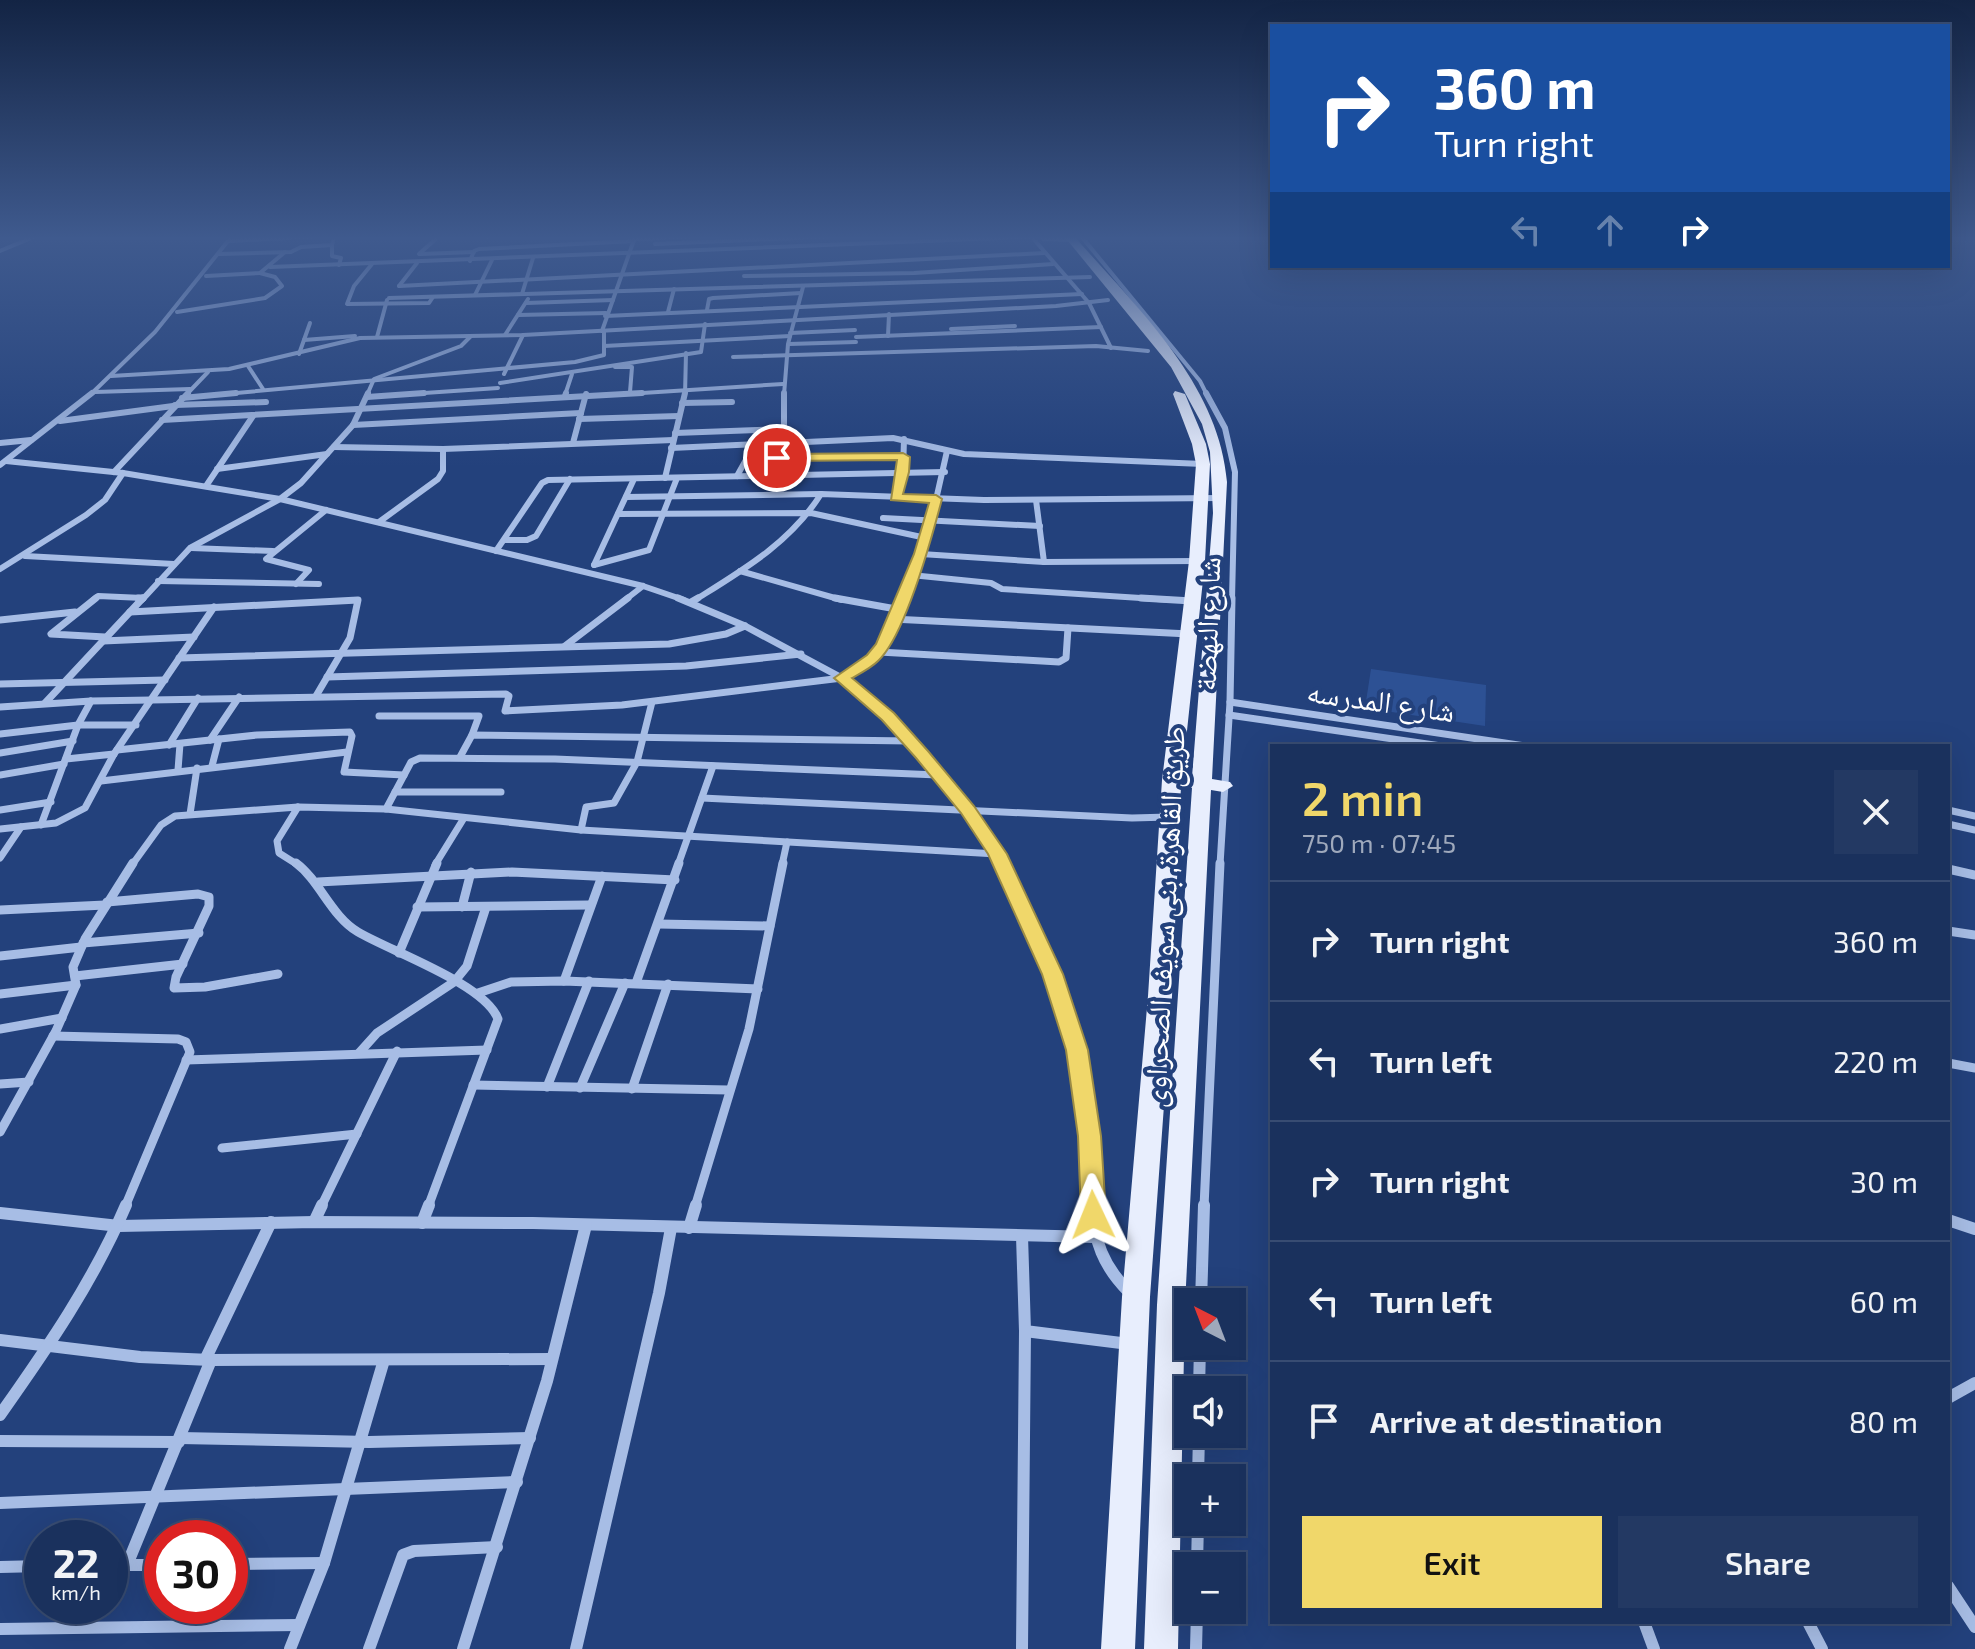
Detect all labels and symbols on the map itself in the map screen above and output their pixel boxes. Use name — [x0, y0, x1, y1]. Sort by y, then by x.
pin — [743, 424, 811, 492]
street label: شارع النهضة — [1186, 556, 1229, 692]
street label: شارع المدرسه — [1304, 672, 1457, 731]
street label: طريق القاهرة, بنى سويف الصحراوى — [1135, 725, 1193, 1109]
position arrow — [1051, 1173, 1135, 1257]
north arrow — [1174, 1288, 1246, 1360]
speed limit sign: 30 — [144, 1520, 248, 1624]

